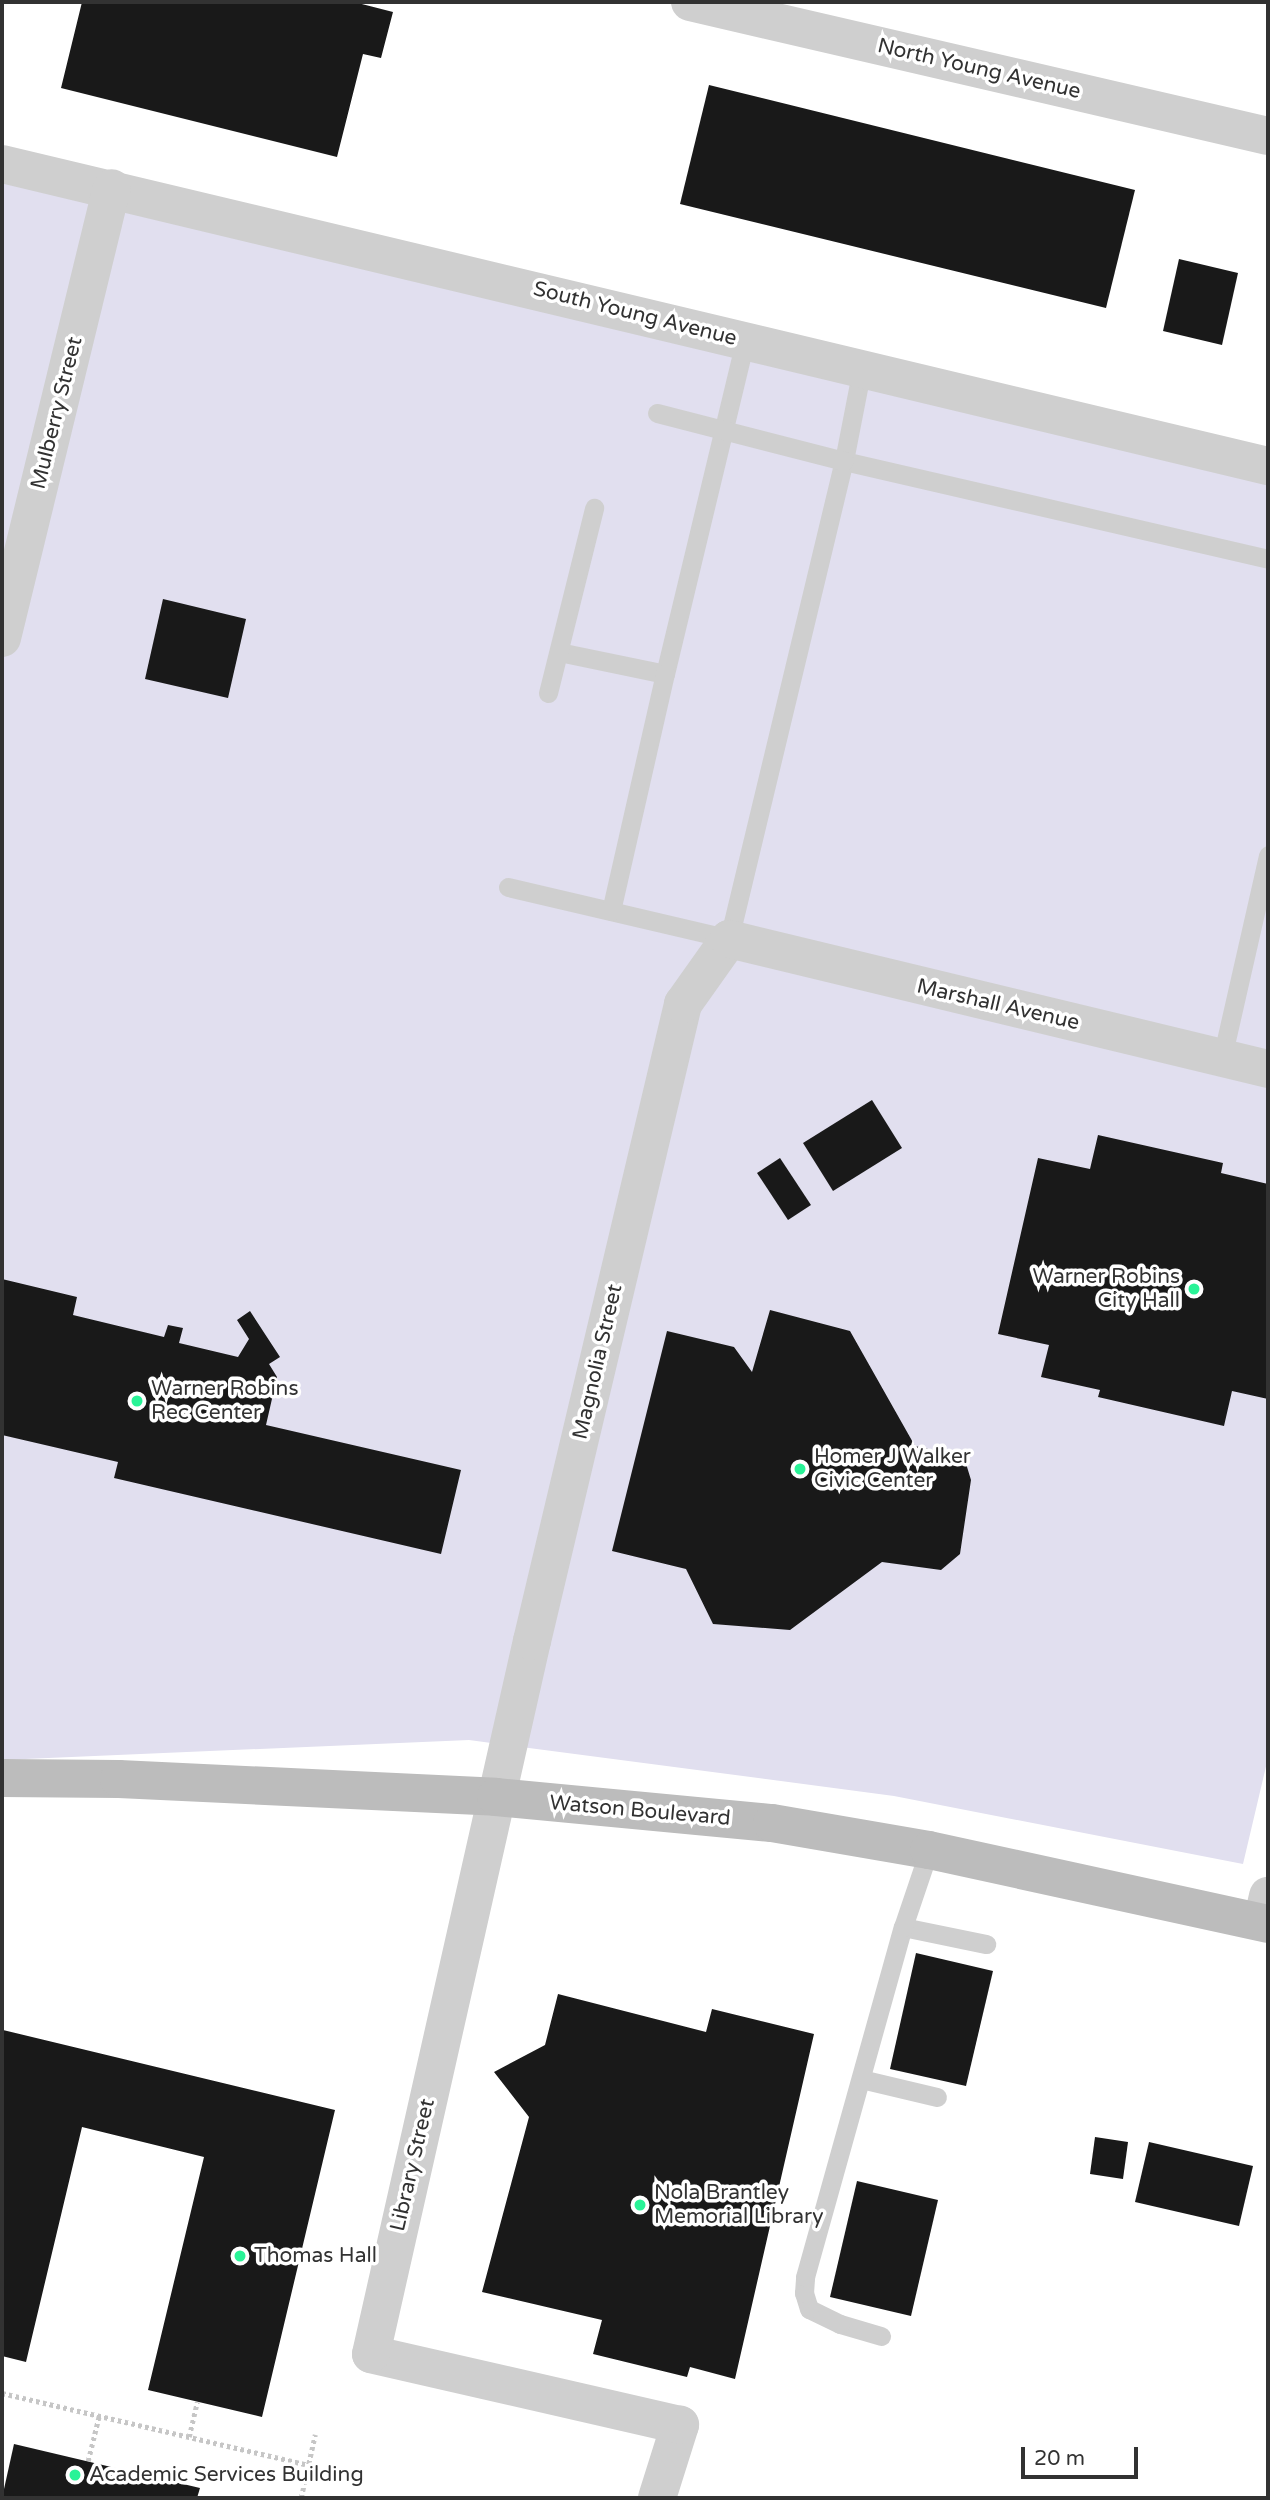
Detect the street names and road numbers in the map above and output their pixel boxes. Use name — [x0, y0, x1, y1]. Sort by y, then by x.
street label: North Young Avenue — [875, 33, 1083, 105]
street label: South Young Avenue — [531, 277, 739, 351]
street label: Mulberry Street — [26, 334, 88, 492]
street label: Marshall Avenue — [914, 974, 1082, 1036]
street label: Magnolia Street — [568, 1282, 628, 1442]
street label: Watson Boulevard — [548, 1791, 732, 1831]
street label: Library Street — [386, 2096, 440, 2234]

